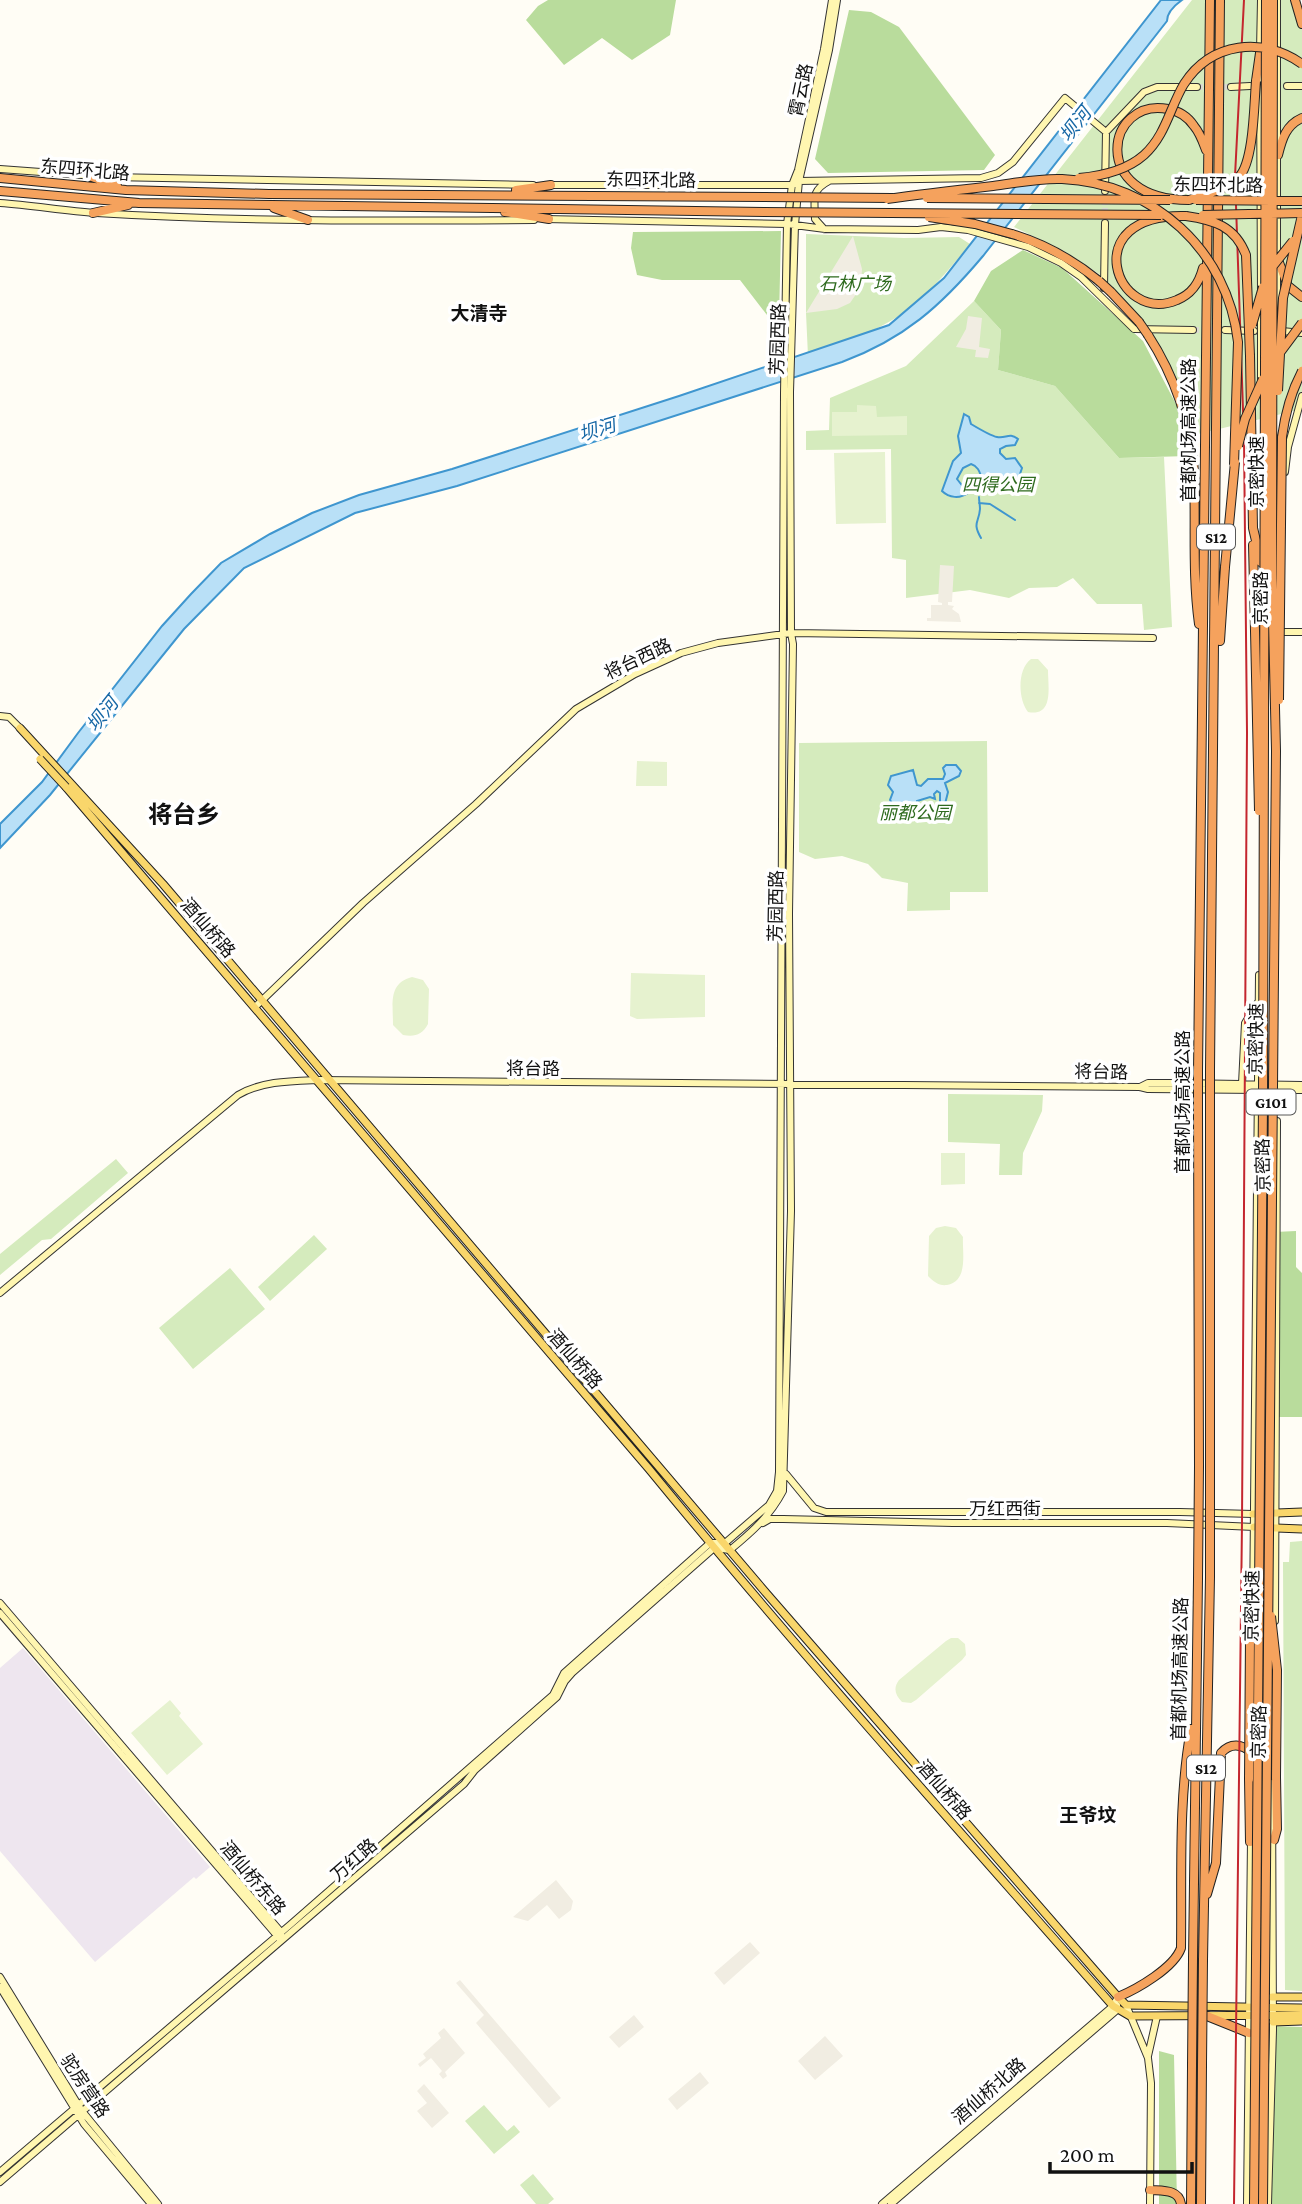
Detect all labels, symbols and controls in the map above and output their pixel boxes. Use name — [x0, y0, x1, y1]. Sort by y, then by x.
street label: 霄云路 — [786, 62, 816, 118]
water label: 坝河 — [1055, 100, 1098, 146]
street label: 东四环北路 — [39, 156, 131, 184]
street label: 东四环北路 — [606, 169, 696, 191]
street label: 东四环北路 — [1173, 174, 1263, 196]
park label: 石林广场 — [819, 274, 893, 294]
district label: 大清寺 — [450, 303, 508, 324]
street label: 芳园西路 — [767, 303, 789, 375]
street label: 首都机场高速公路 — [1179, 358, 1199, 502]
water label: 坝河 — [576, 413, 622, 445]
street label: 京密快速 — [1247, 436, 1267, 508]
park label: 四得公园 — [962, 475, 1037, 495]
road number: S12 — [1197, 524, 1235, 550]
street label: 京密路 — [1251, 571, 1271, 625]
street label: 将台西路 — [601, 635, 675, 683]
water label: 坝河 — [82, 690, 125, 736]
district label: 将台乡 — [148, 801, 220, 828]
park label: 丽都公园 — [879, 803, 954, 823]
street label: 芳园西路 — [765, 870, 787, 942]
street label: 酒仙桥路 — [177, 894, 239, 962]
street label: 京密快速 — [1245, 1003, 1267, 1075]
street label: 首都机场高速公路 — [1173, 1030, 1193, 1174]
street label: 将台路 — [506, 1059, 560, 1079]
street label: 将台路 — [1074, 1062, 1128, 1082]
road number: G101 — [1246, 1090, 1296, 1114]
street label: 京密路 — [1253, 1138, 1273, 1192]
street label: 酒仙桥路 — [544, 1325, 606, 1393]
street label: 万红西街 — [969, 1499, 1041, 1519]
street label: 京密快速 — [1241, 1570, 1263, 1642]
street label: 首都机场高速公路 — [1169, 1597, 1191, 1741]
street label: 京密路 — [1249, 1705, 1269, 1759]
street label: 酒仙桥路 — [913, 1756, 975, 1824]
road number: S12 — [1187, 1756, 1225, 1780]
district label: 王爷坟 — [1059, 1805, 1117, 1826]
street label: 万红路 — [327, 1835, 381, 1885]
street label: 酒仙桥东路 — [216, 1837, 290, 1919]
street label: 驼房营路 — [57, 2051, 113, 2121]
street label: 酒仙桥北路 — [948, 2054, 1030, 2128]
scale bar — [1050, 2130, 1192, 2174]
text: 200 m — [1060, 2143, 1115, 2167]

